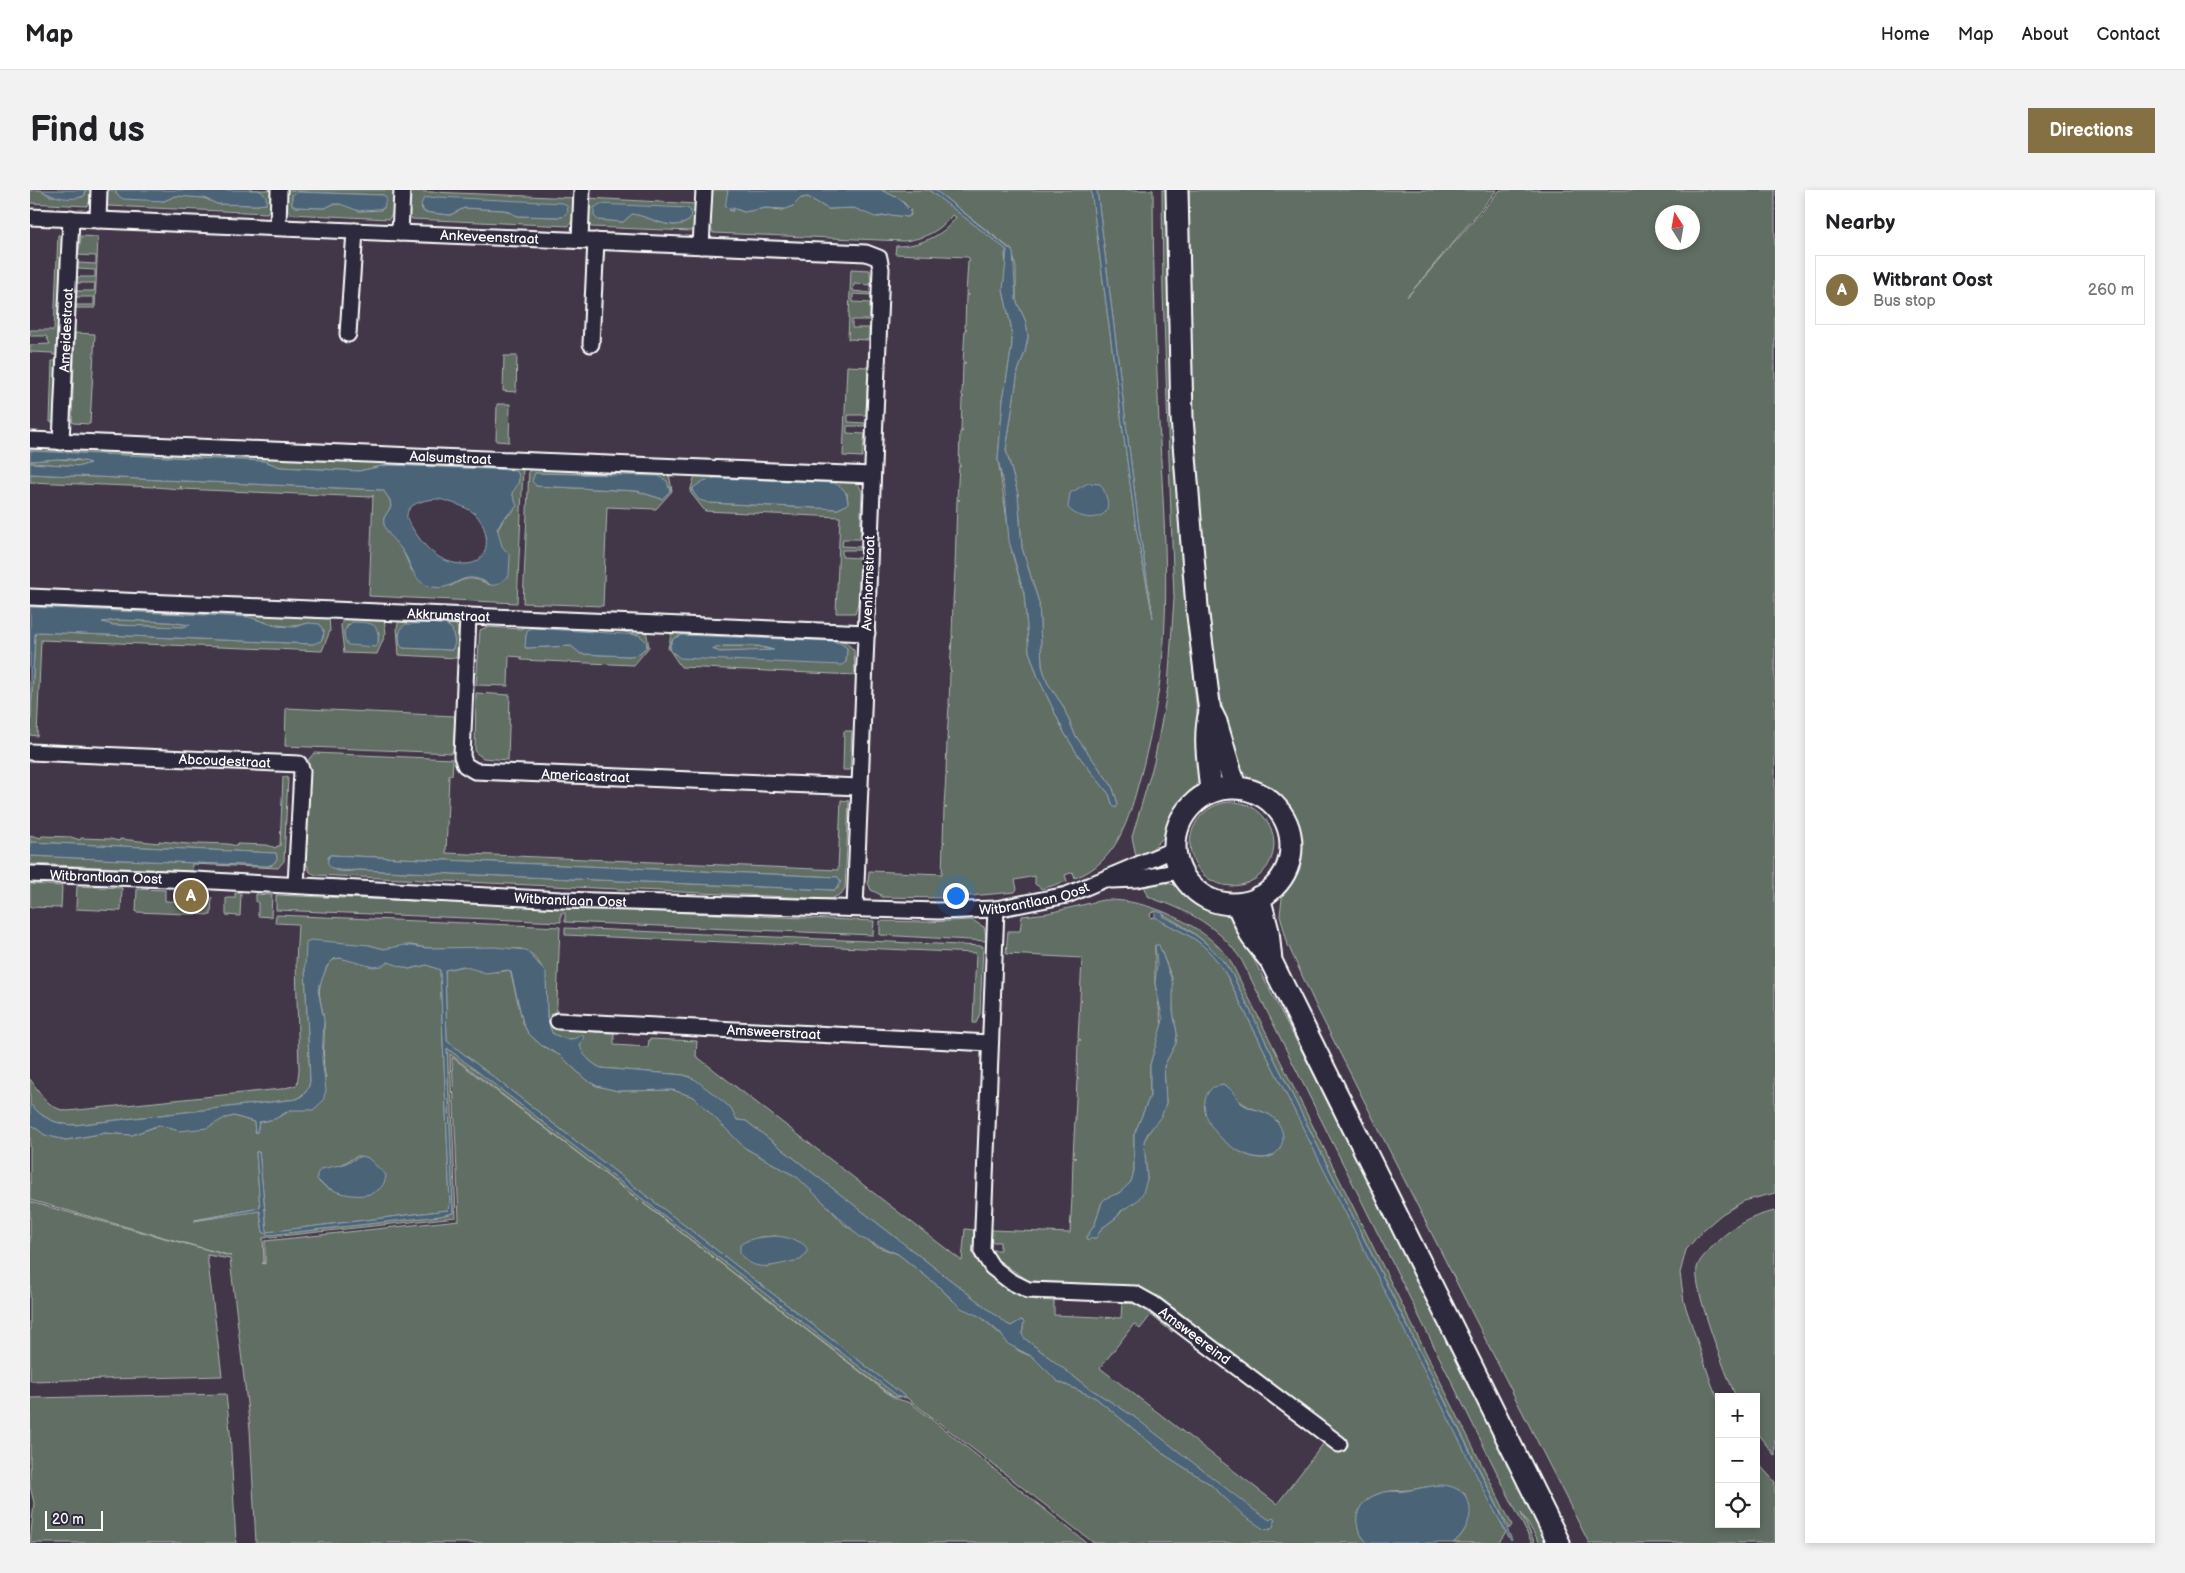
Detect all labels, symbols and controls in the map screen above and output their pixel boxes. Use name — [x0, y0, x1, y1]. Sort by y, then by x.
text: Map — [25, 20, 73, 49]
text: Home — [1881, 24, 1930, 45]
text: Map — [1958, 24, 1994, 45]
text: About — [2022, 24, 2069, 45]
text: Contact — [2097, 24, 2160, 45]
button: Directions — [2028, 108, 2155, 153]
text: Find us — [30, 109, 145, 152]
north arrow — [1655, 205, 1700, 250]
text: Nearby — [1825, 210, 1895, 235]
street label: Ankeveenstraat — [440, 227, 540, 248]
text: Witbrant Oost — [1873, 269, 1993, 292]
text: A — [1837, 281, 1847, 300]
text: 260 m — [2088, 281, 2134, 300]
street label: Ameidestraat — [56, 287, 77, 373]
text: Bus stop — [1873, 292, 1936, 311]
street label: Aalsumstraat — [409, 448, 493, 468]
street label: Avenhornstraat — [858, 534, 879, 631]
street label: Akkrumstraat — [407, 605, 491, 626]
street label: Abcoudestraat — [178, 751, 272, 772]
street label: Americastraat — [541, 766, 631, 786]
street label: Witbrantlaan Oost — [49, 867, 163, 888]
pin: A — [175, 877, 207, 915]
street label: Witbrantlaan Oost — [978, 878, 1092, 919]
your location — [943, 883, 969, 909]
street label: Witbrantlaan Oost — [514, 889, 628, 911]
street label: Amsweerstraat — [726, 1022, 822, 1043]
street label: Amsweereind — [1155, 1303, 1234, 1368]
map controls — [1715, 1393, 1760, 1528]
button: + — [1715, 1393, 1760, 1438]
button: − — [1715, 1438, 1760, 1483]
button: locate — [1715, 1483, 1760, 1528]
scale bar — [45, 1508, 102, 1531]
text: 20 m — [52, 1511, 84, 1528]

